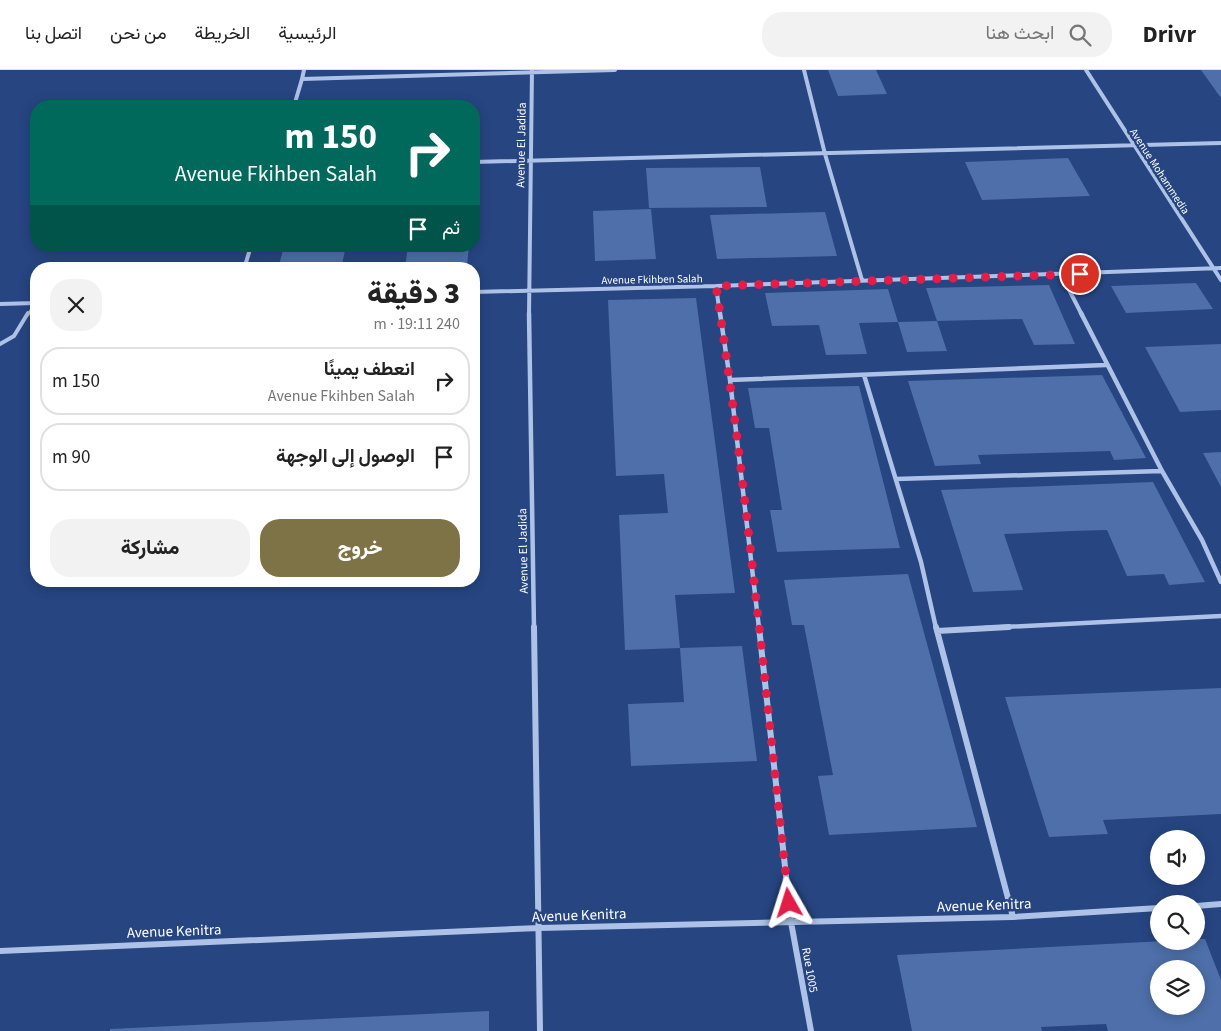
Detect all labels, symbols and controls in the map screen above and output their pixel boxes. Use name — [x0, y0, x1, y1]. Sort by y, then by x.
search box — [762, 12, 1112, 57]
text: Drivr — [1142, 17, 1196, 52]
text: ابحث هنا — [985, 20, 1054, 47]
text: اتصل بنا — [25, 21, 82, 46]
text: من نحن — [110, 21, 167, 46]
text: الخريطة — [195, 21, 250, 46]
text: الرئيسية — [278, 21, 336, 46]
icon: search — [1066, 21, 1094, 49]
street label: Avenue El Jadida — [512, 102, 531, 188]
text: 150 m — [285, 112, 377, 162]
icon: right — [395, 120, 460, 185]
street label: Avenue Mohammedia — [1126, 125, 1193, 217]
text: Avenue Fkihben Salah — [175, 158, 377, 190]
icon: arrive — [404, 215, 432, 243]
text: ثم — [442, 215, 460, 242]
pin — [1059, 253, 1101, 295]
icon: arrive — [1066, 260, 1094, 288]
street label: Avenue Fkihben Salah — [601, 271, 703, 288]
text: 3 دقيقة — [367, 272, 460, 315]
button: close — [50, 279, 102, 331]
text: 240 m · 19:11 — [373, 313, 460, 335]
text: انعطف يمينًا — [324, 356, 415, 383]
icon: right — [430, 367, 458, 395]
text: 150 m — [52, 368, 100, 395]
text: Avenue Fkihben Salah — [268, 385, 415, 407]
text: الوصول إلى الوجهة — [276, 443, 415, 470]
icon: arrive — [430, 443, 458, 471]
text: 90 m — [52, 444, 90, 471]
street label: Avenue El Jadida — [514, 508, 533, 594]
button: مشاركة — [50, 519, 250, 577]
button: خروج — [260, 519, 460, 577]
map controls — [1150, 830, 1205, 1015]
button: sound — [1150, 830, 1205, 885]
position arrow — [762, 876, 814, 928]
street label: Avenue Kenitra — [936, 893, 1032, 918]
button: search — [1150, 895, 1205, 950]
street label: Avenue Kenitra — [531, 903, 627, 928]
street label: Avenue Kenitra — [126, 919, 222, 944]
street label: Rue 1005 — [797, 946, 822, 994]
button: layers — [1150, 960, 1205, 1015]

